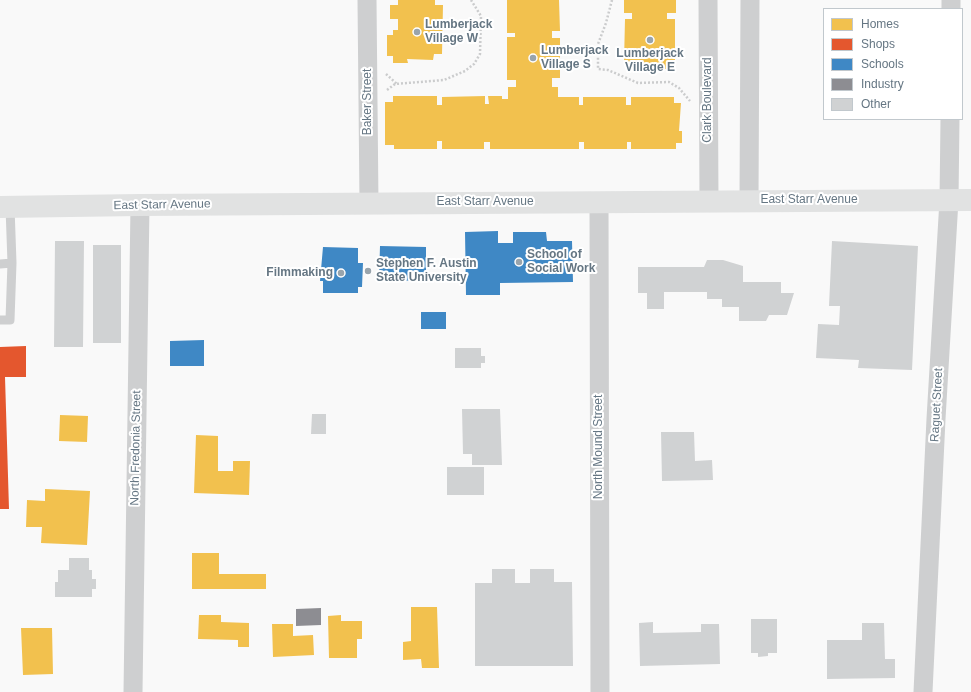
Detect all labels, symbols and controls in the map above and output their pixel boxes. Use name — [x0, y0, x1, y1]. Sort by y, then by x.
legend — [823, 8, 963, 120]
text: Homes — [861, 17, 899, 31]
place label: Lumberjack Village W — [425, 18, 492, 46]
marker: Lumberjack Village W — [412, 27, 422, 37]
marker: Lumberjack Village E — [645, 35, 655, 45]
text: Shops — [861, 37, 895, 51]
place label: Lumberjack Village S — [541, 44, 608, 72]
place label: Lumberjack Village E — [616, 47, 684, 75]
marker: Lumberjack Village S — [528, 53, 538, 63]
street label: Clark Boulevard — [701, 57, 715, 143]
text: Schools — [861, 57, 904, 71]
street label: Baker Street — [361, 69, 375, 135]
text: Industry — [861, 77, 904, 91]
text: Other — [861, 97, 891, 111]
street label: East Starr Avenue — [760, 193, 858, 207]
street label: East Starr Avenue — [436, 195, 534, 209]
street label: East Starr Avenue — [113, 197, 211, 213]
place label: School of Social Work — [527, 248, 595, 276]
place label: Stephen F. Austin State University — [376, 257, 477, 285]
marker: School of Social Work — [514, 257, 524, 267]
place label: Filmmaking — [266, 266, 333, 280]
marker: Stephen F. Austin State University — [363, 266, 373, 276]
marker: Filmmaking — [336, 268, 346, 278]
street label: Raguet Street — [928, 368, 946, 442]
street label: North Fredonia Street — [128, 390, 144, 506]
street label: North Mound Street — [592, 395, 606, 499]

